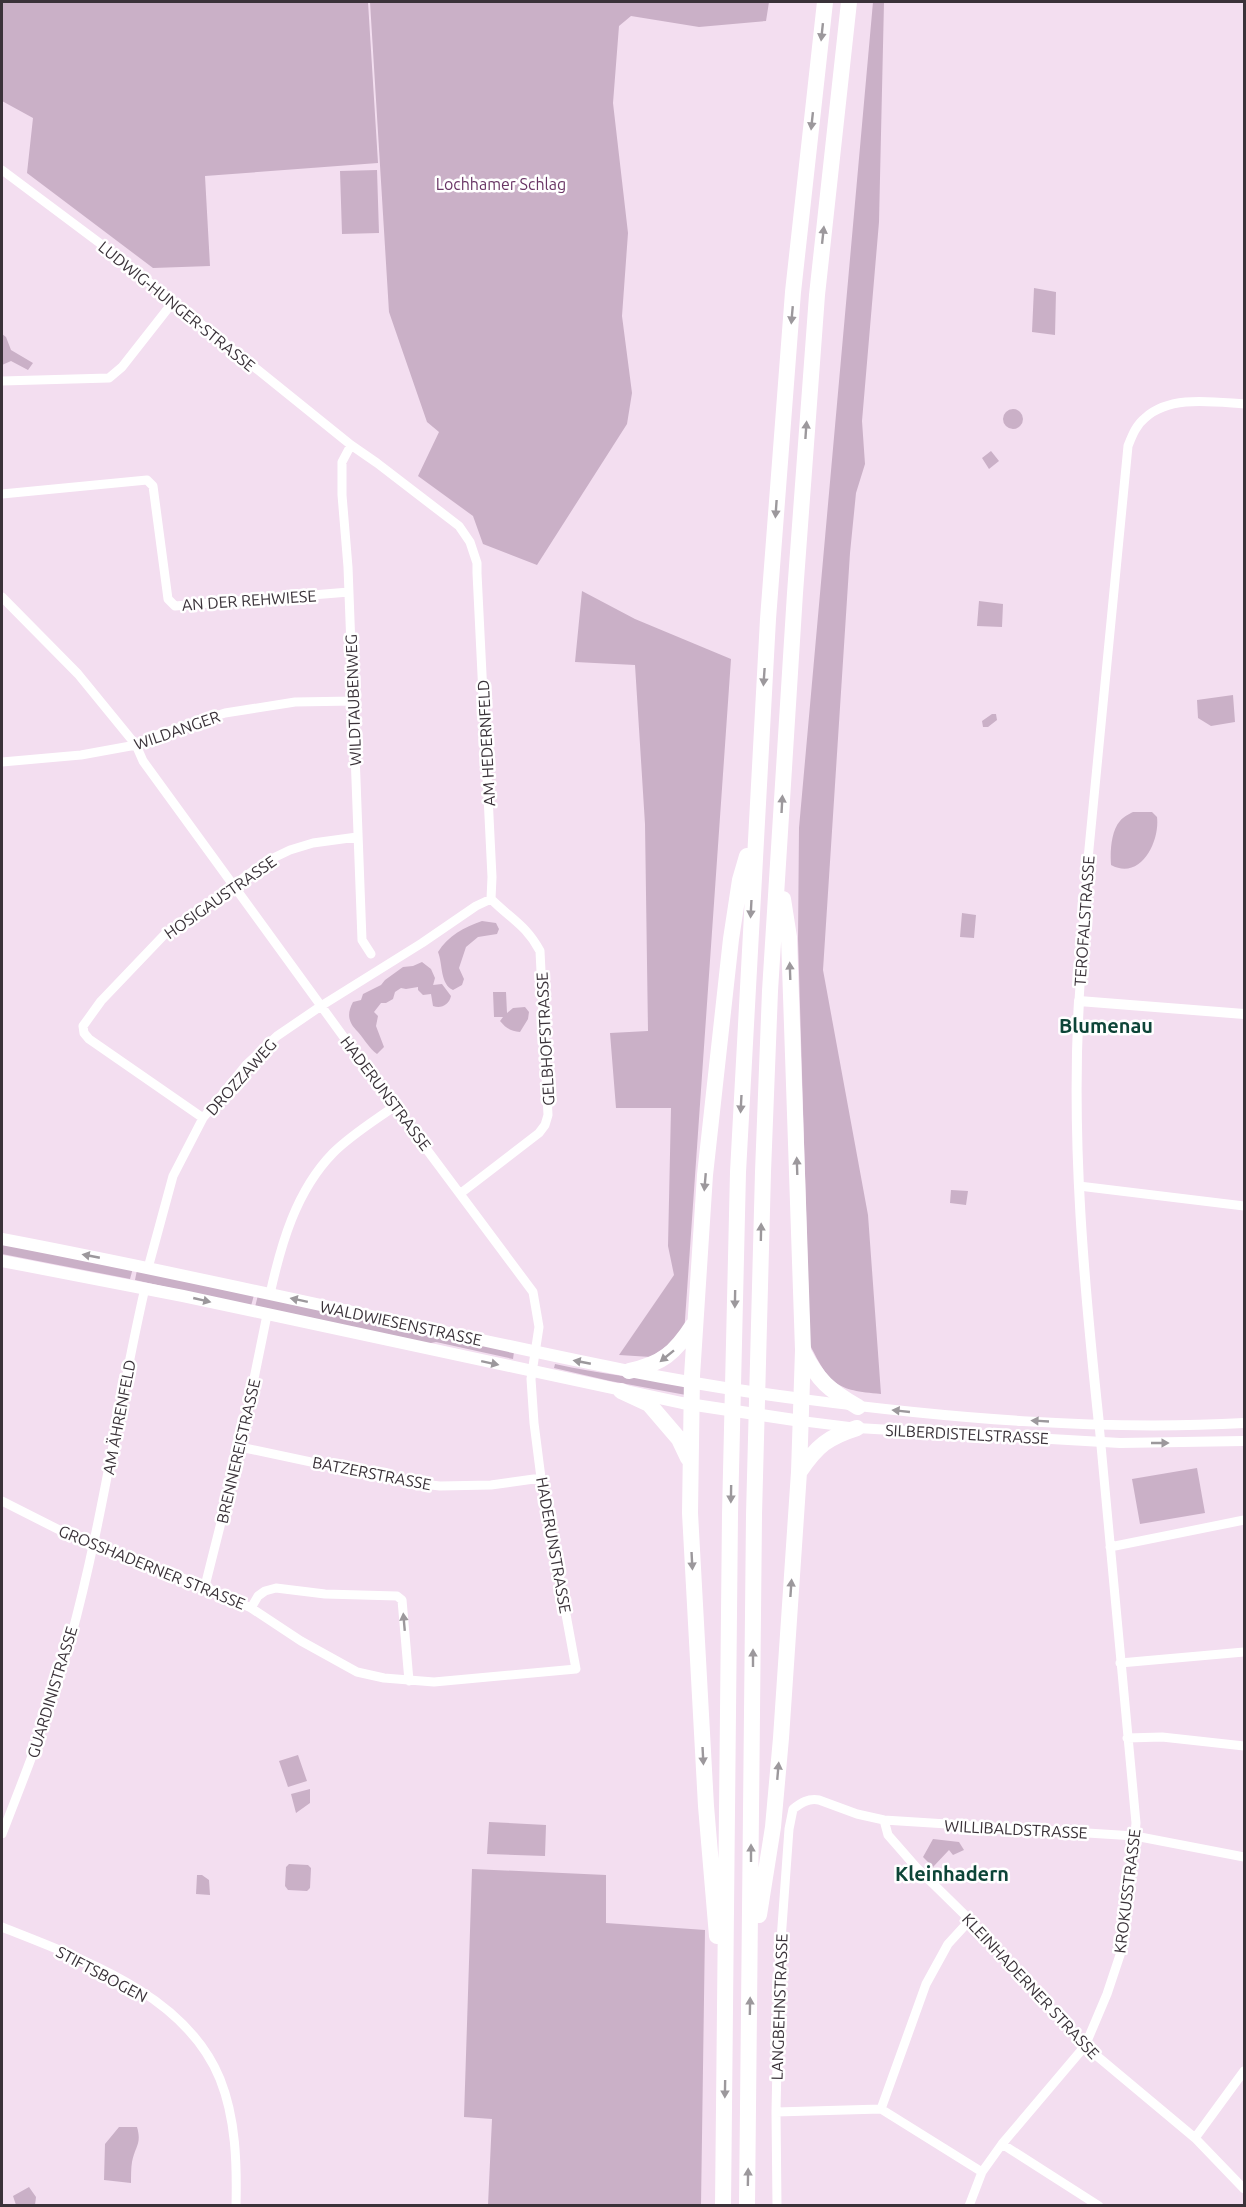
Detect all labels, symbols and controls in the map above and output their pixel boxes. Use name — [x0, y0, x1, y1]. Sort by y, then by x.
one-way arrow — [817, 23, 826, 42]
one-way arrow — [807, 111, 817, 130]
park label: Lochhamer Schlag — [436, 175, 566, 193]
one-way arrow — [819, 226, 828, 245]
street label: LUDWIG-HUNGER-STRASSE — [95, 237, 259, 375]
one-way arrow — [787, 305, 796, 324]
one-way arrow — [801, 420, 811, 439]
one-way arrow — [771, 500, 781, 519]
street label: AN DER REHWIESE — [181, 586, 317, 614]
street label: WILDTAUBENWEG — [342, 634, 364, 766]
one-way arrow — [760, 668, 769, 687]
street label: AM HEDERNFELD — [474, 679, 498, 807]
street label: WILDANGER — [132, 707, 222, 753]
one-way arrow — [777, 795, 787, 814]
street label: HOSIGAUSTRASSE — [161, 852, 279, 942]
street label: TEROFALSTRASSE — [1070, 855, 1098, 987]
one-way arrow — [746, 900, 755, 919]
one-way arrow — [785, 962, 794, 981]
street label: GELBHOFSTRASSE — [533, 972, 557, 1106]
district label: Blumenau — [1059, 1014, 1153, 1037]
street label: HADERUNSTRASSE — [337, 1032, 435, 1154]
street label: DROZZAWEG — [202, 1035, 280, 1119]
one-way arrow — [737, 1094, 746, 1113]
one-way arrow — [792, 1157, 801, 1176]
one-way arrow — [700, 1173, 710, 1192]
one-way arrow — [756, 1223, 766, 1242]
one-way arrow — [81, 1251, 100, 1260]
one-way arrow — [730, 1289, 740, 1308]
one-way arrow — [290, 1295, 308, 1305]
one-way arrow — [193, 1296, 212, 1305]
street label: WALDWIESENSTRASSE — [318, 1297, 484, 1349]
one-way arrow — [660, 1349, 675, 1362]
one-way arrow — [573, 1357, 592, 1366]
street label: AM ÄHRENFELD — [99, 1358, 139, 1476]
one-way arrow — [481, 1359, 500, 1368]
street label: BRENNEREISTRASSE — [213, 1377, 263, 1525]
one-way arrow — [891, 1406, 910, 1416]
one-way arrow — [1031, 1416, 1050, 1425]
street label: SILBERDISTELSTRASSE — [885, 1421, 1049, 1447]
one-way arrow — [1150, 1438, 1169, 1448]
street label: BATZERSTRASSE — [311, 1453, 433, 1493]
street label: HADERUNSTRASSE — [533, 1475, 575, 1615]
one-way arrow — [726, 1484, 735, 1503]
street label: GROSSHADERNER STRASSE — [56, 1521, 248, 1613]
one-way arrow — [688, 1552, 697, 1571]
one-way arrow — [786, 1578, 796, 1597]
one-way arrow — [399, 1613, 409, 1632]
street label: GUARDINISTRASSE — [23, 1624, 81, 1760]
one-way arrow — [748, 1649, 758, 1668]
one-way arrow — [699, 1746, 708, 1765]
one-way arrow — [773, 1762, 783, 1781]
street label: WILLIBALDSTRASSE — [944, 1816, 1088, 1842]
street label: KROKUSSTRASSE — [1110, 1828, 1144, 1954]
one-way arrow — [747, 1844, 756, 1863]
district label: Kleinhadern — [895, 1862, 1009, 1885]
street label: KLEINHADERNER STRASSE — [959, 1910, 1103, 2062]
street label: LANGBEHNSTRASSE — [767, 1933, 791, 2081]
street label: STIFTSBOGEN — [53, 1942, 151, 2006]
one-way arrow — [745, 1996, 755, 2015]
one-way arrow — [720, 2079, 730, 2098]
one-way arrow — [743, 2167, 753, 2186]

